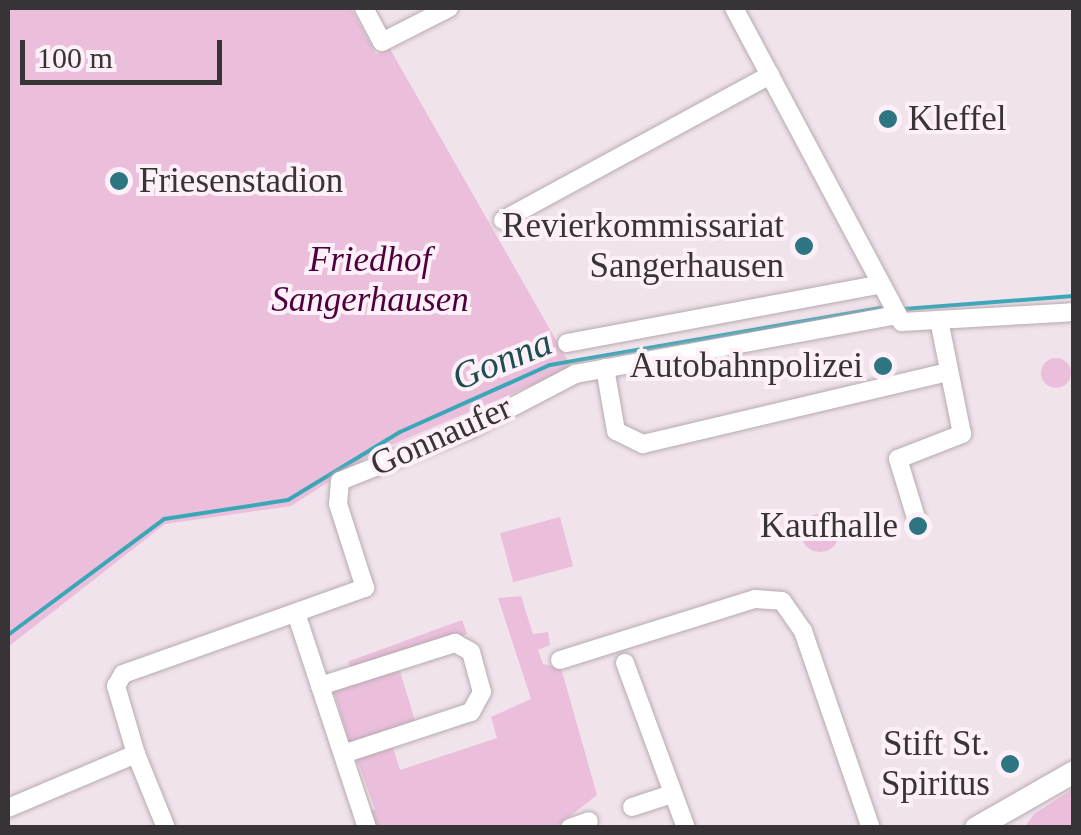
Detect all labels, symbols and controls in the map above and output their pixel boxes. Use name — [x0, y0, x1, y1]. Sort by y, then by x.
scale bar — [25, 20, 228, 82]
text: 100 m — [37, 41, 113, 74]
place label: Kleffel — [908, 98, 1006, 140]
marker: Kleffel — [877, 108, 899, 130]
place label: Friesenstadion — [139, 160, 343, 202]
marker: Friesenstadion — [108, 170, 130, 192]
place label: Revierkommissariat Sangerhausen — [502, 205, 784, 287]
marker: Revierkommissariat Sangerhausen — [793, 235, 815, 257]
park label: Friedhof Sangerhausen — [271, 239, 469, 321]
water label: Gonna — [446, 319, 558, 401]
place label: Autobahnpolizei — [630, 345, 863, 387]
marker: Autobahnpolizei — [872, 355, 894, 377]
street label: Gonnaufer — [364, 386, 518, 486]
place label: Kaufhalle — [760, 505, 898, 547]
marker: Kaufhalle — [907, 515, 929, 537]
place label: Stift St. Spiritus — [881, 723, 990, 805]
marker: Stift St. Spiritus — [999, 753, 1021, 775]

